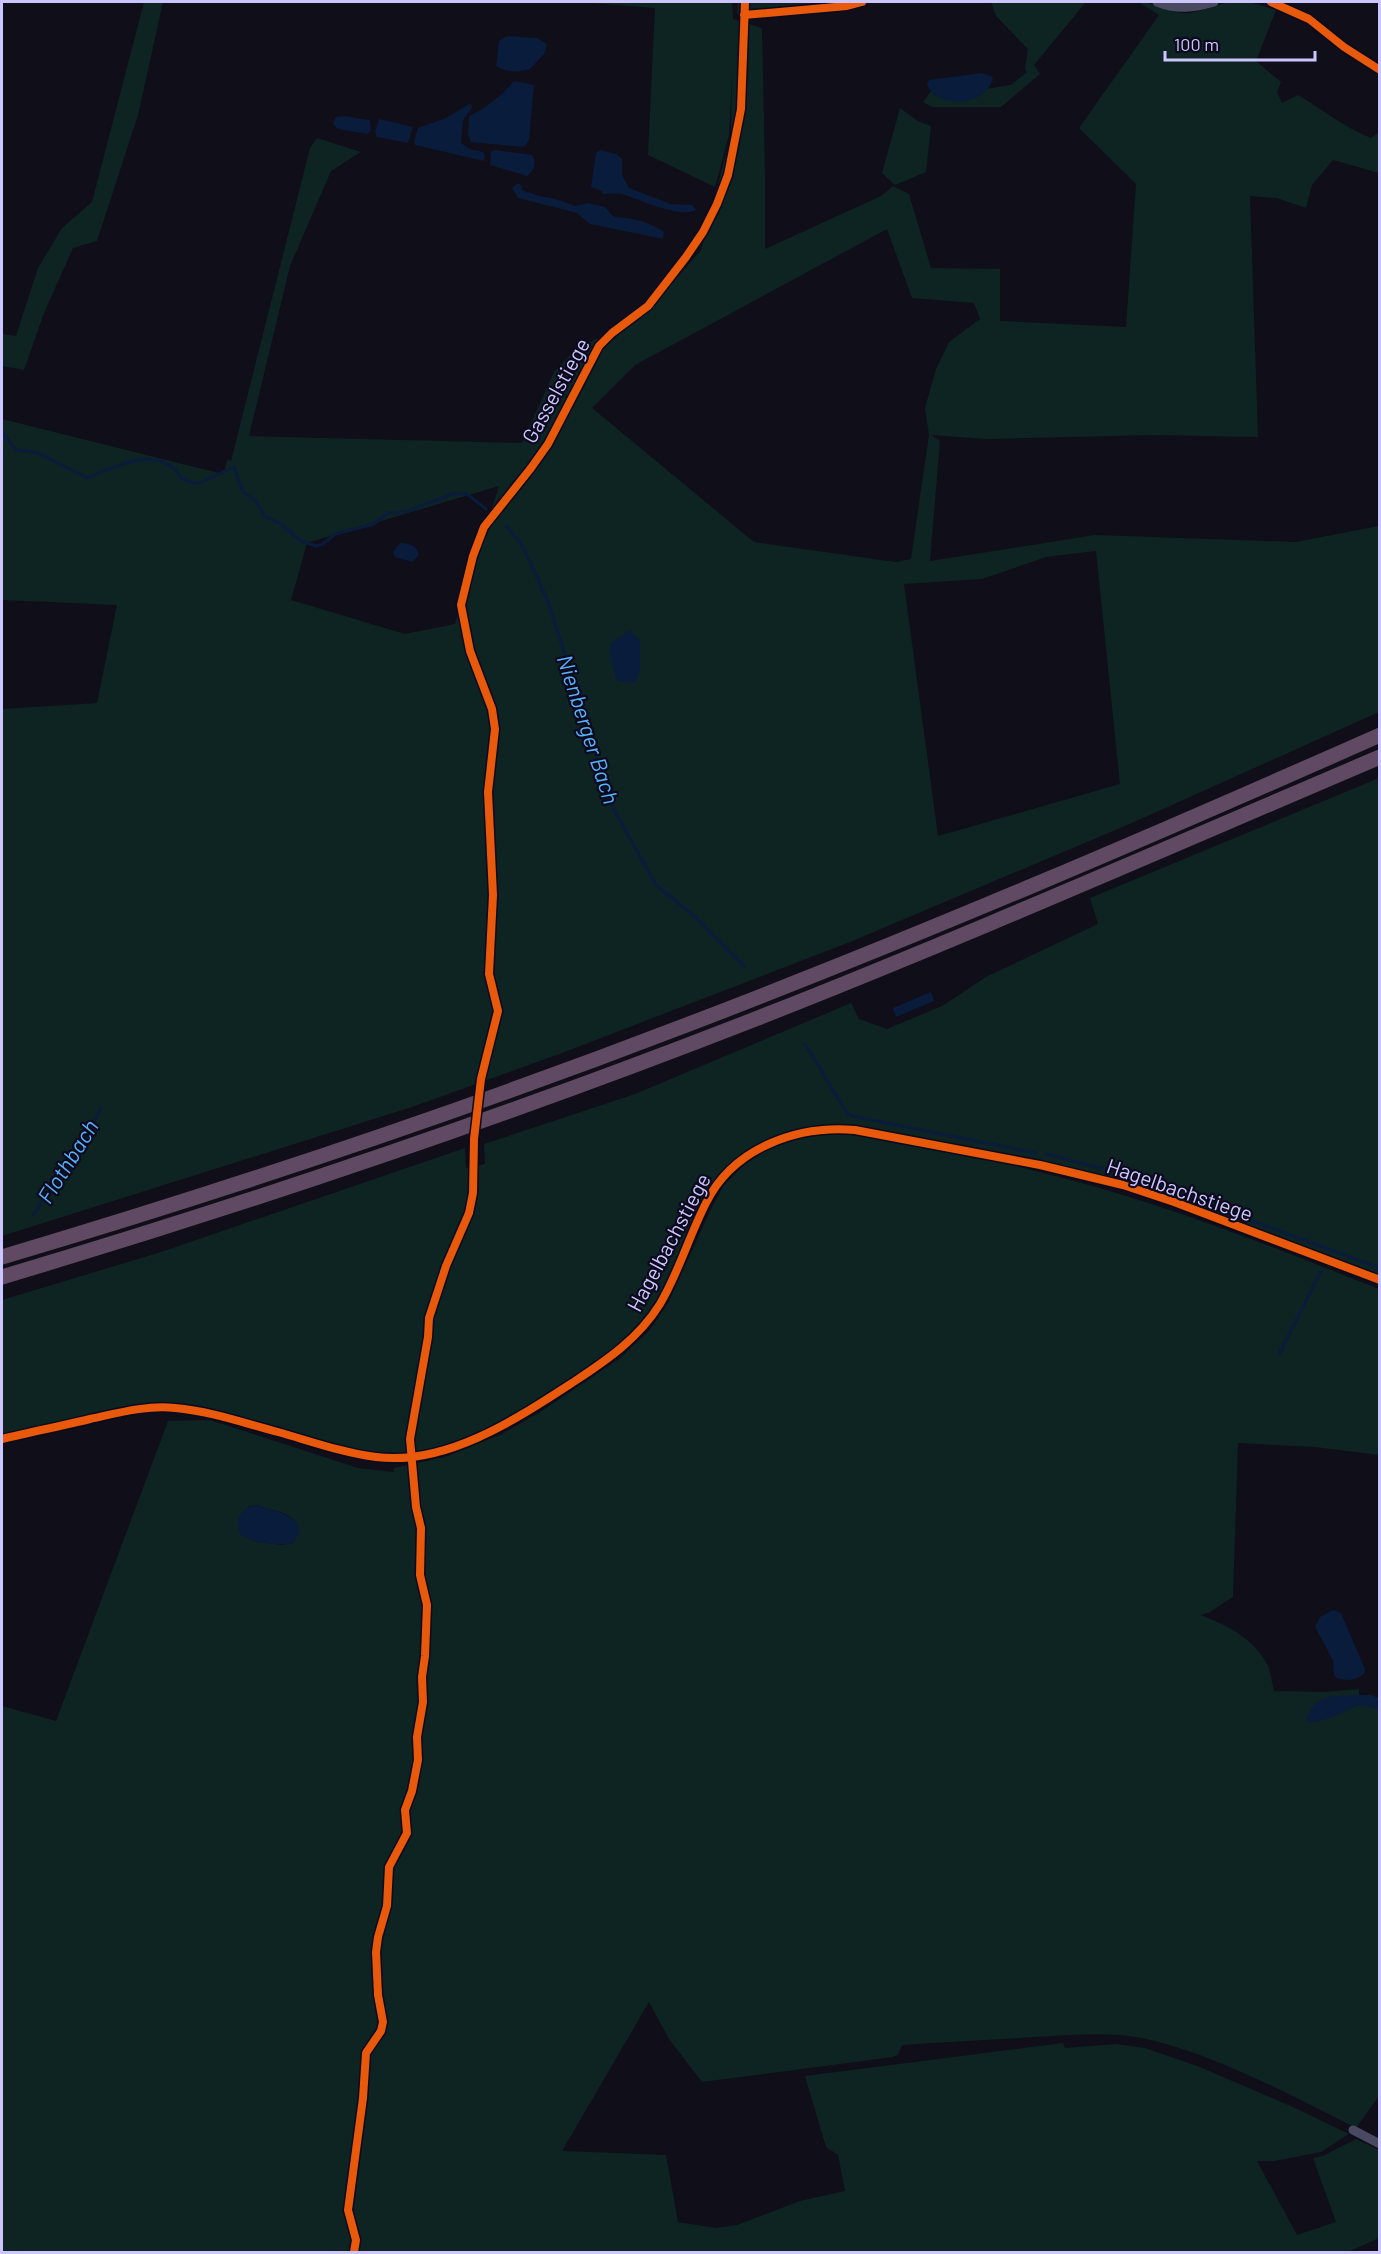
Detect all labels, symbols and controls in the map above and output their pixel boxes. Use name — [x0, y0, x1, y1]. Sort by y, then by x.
scale bar — [1165, 24, 1315, 62]
text: 100 m — [1174, 33, 1219, 55]
street label: Gasselstiege — [516, 333, 594, 447]
water label: Nienberger Bach — [553, 651, 625, 807]
water label: Flothbach — [31, 1114, 103, 1208]
street label: Hagelbachstiege — [1104, 1152, 1256, 1226]
street label: Hagelbachstiege — [621, 1169, 715, 1315]

